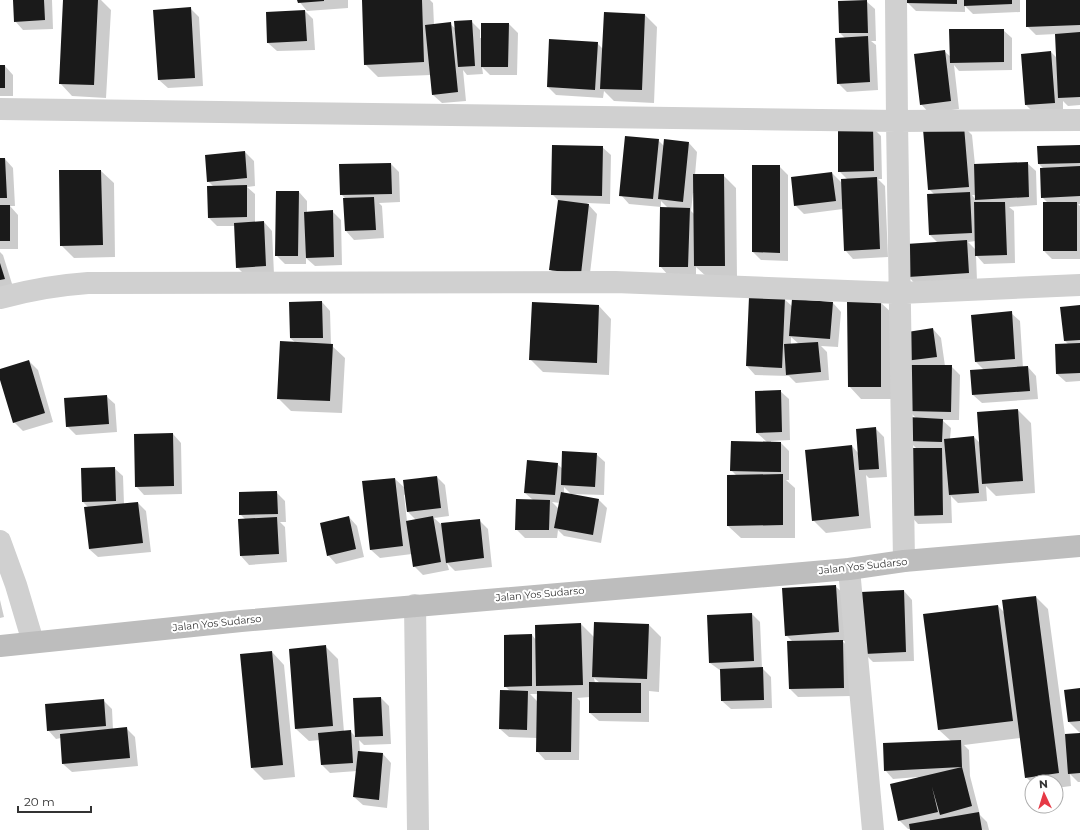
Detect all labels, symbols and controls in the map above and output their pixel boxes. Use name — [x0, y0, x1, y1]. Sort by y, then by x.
street label: Jalan Yos Sudarso — [817, 555, 908, 577]
street label: Jalan Yos Sudarso — [494, 584, 585, 604]
street label: Jalan Yos Sudarso — [171, 612, 262, 634]
north arrow — [1024, 774, 1064, 814]
text: N — [1038, 777, 1048, 791]
scale bar — [18, 788, 91, 814]
text: 20 m — [24, 794, 55, 809]

